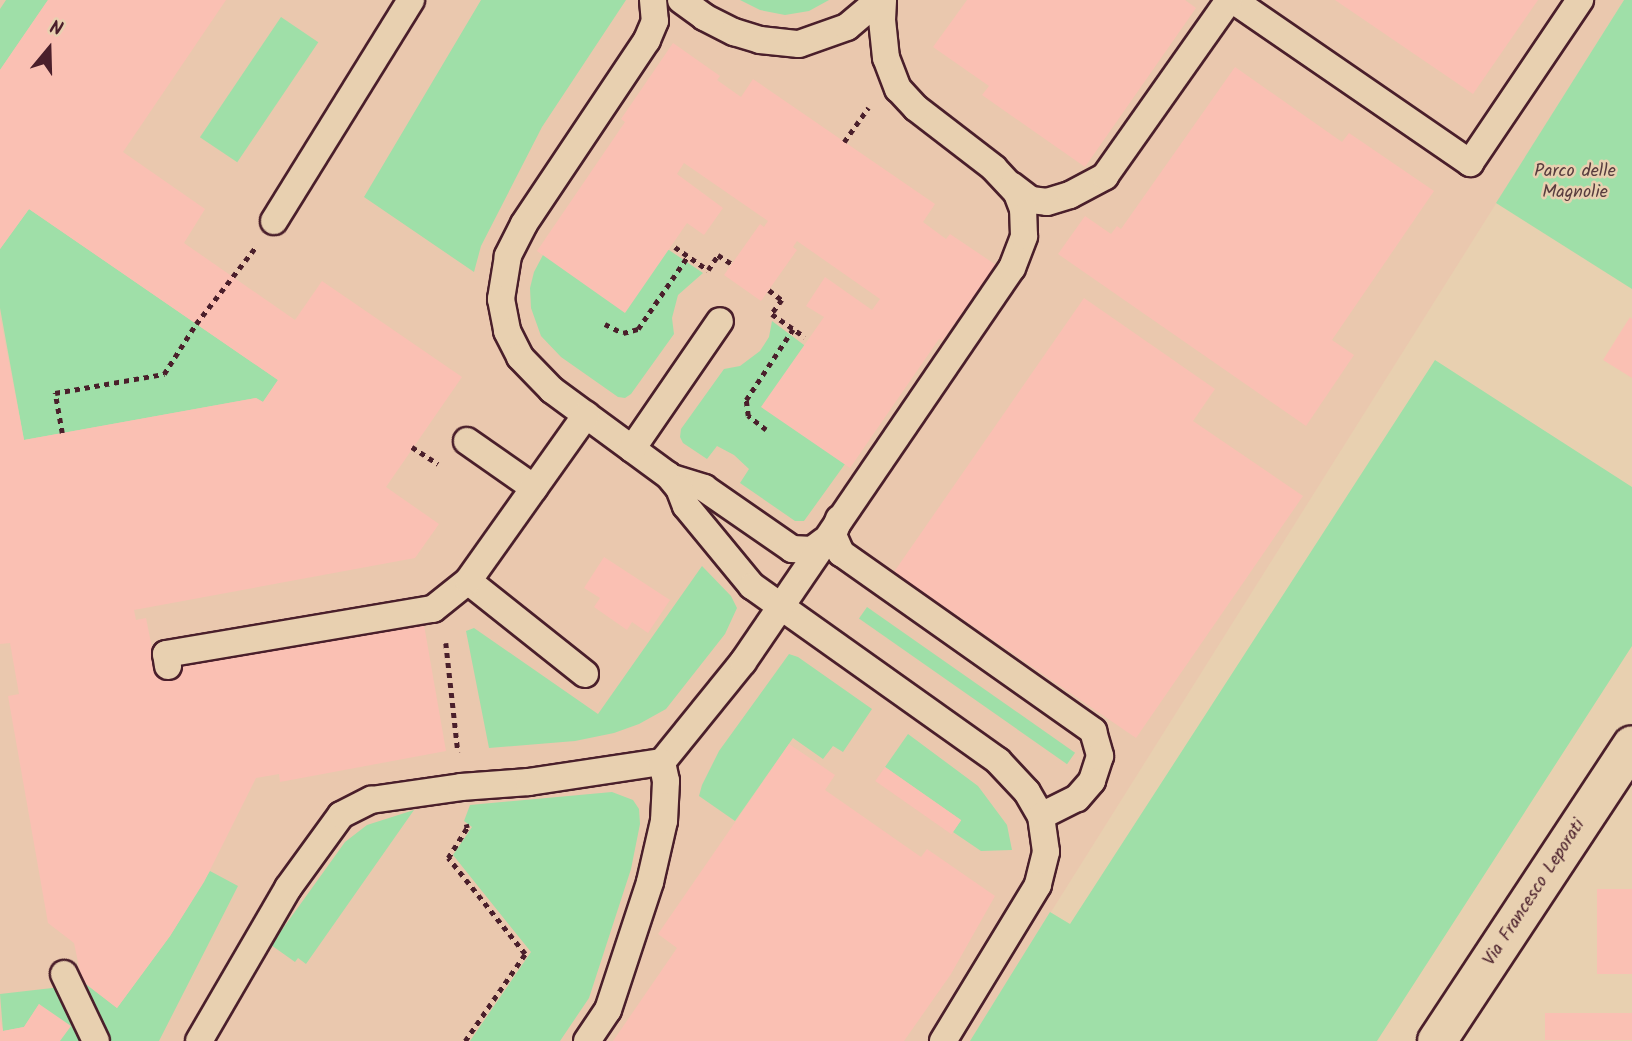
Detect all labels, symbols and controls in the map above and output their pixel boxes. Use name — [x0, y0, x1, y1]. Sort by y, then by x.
text: N — [45, 13, 66, 45]
north arrow — [14, 14, 84, 84]
park label: Parco delle Magnolie — [1534, 162, 1616, 204]
street label: Via Francesco Leporati — [1480, 816, 1590, 970]

